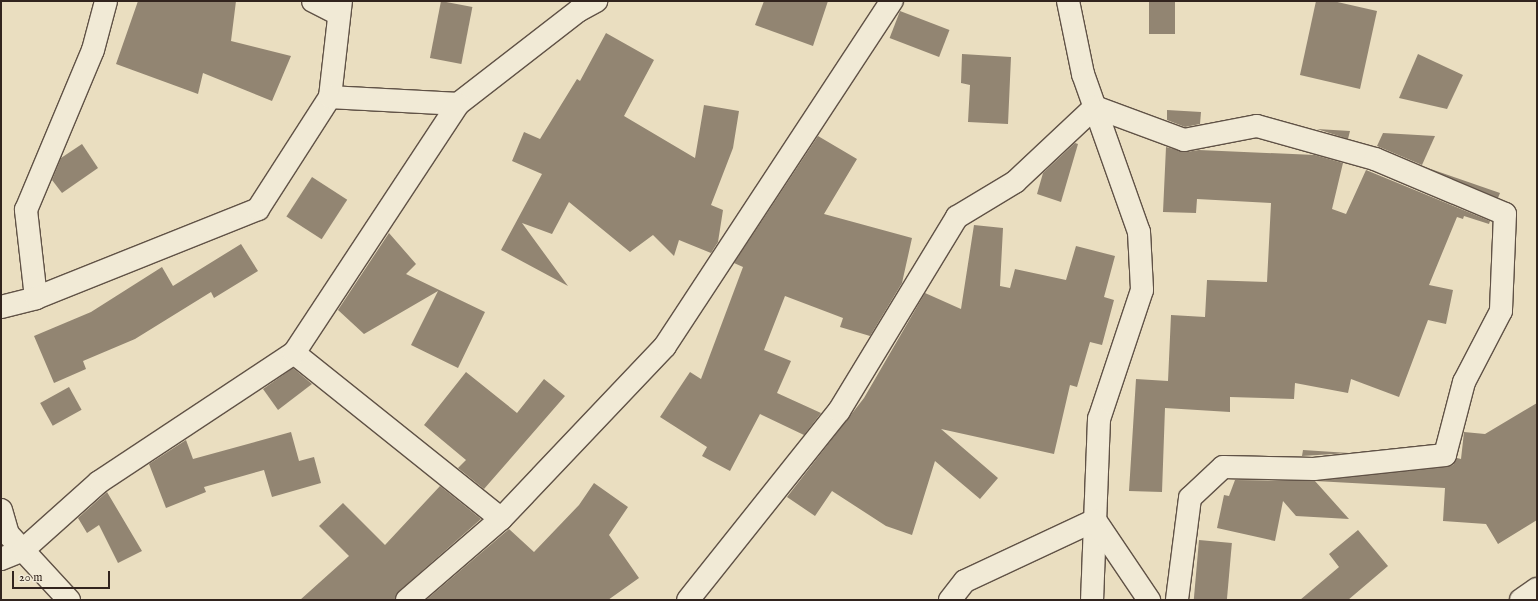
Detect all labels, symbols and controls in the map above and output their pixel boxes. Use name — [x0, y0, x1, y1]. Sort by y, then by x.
scale bar — [14, 563, 112, 589]
text: 20 m — [19, 570, 42, 585]

